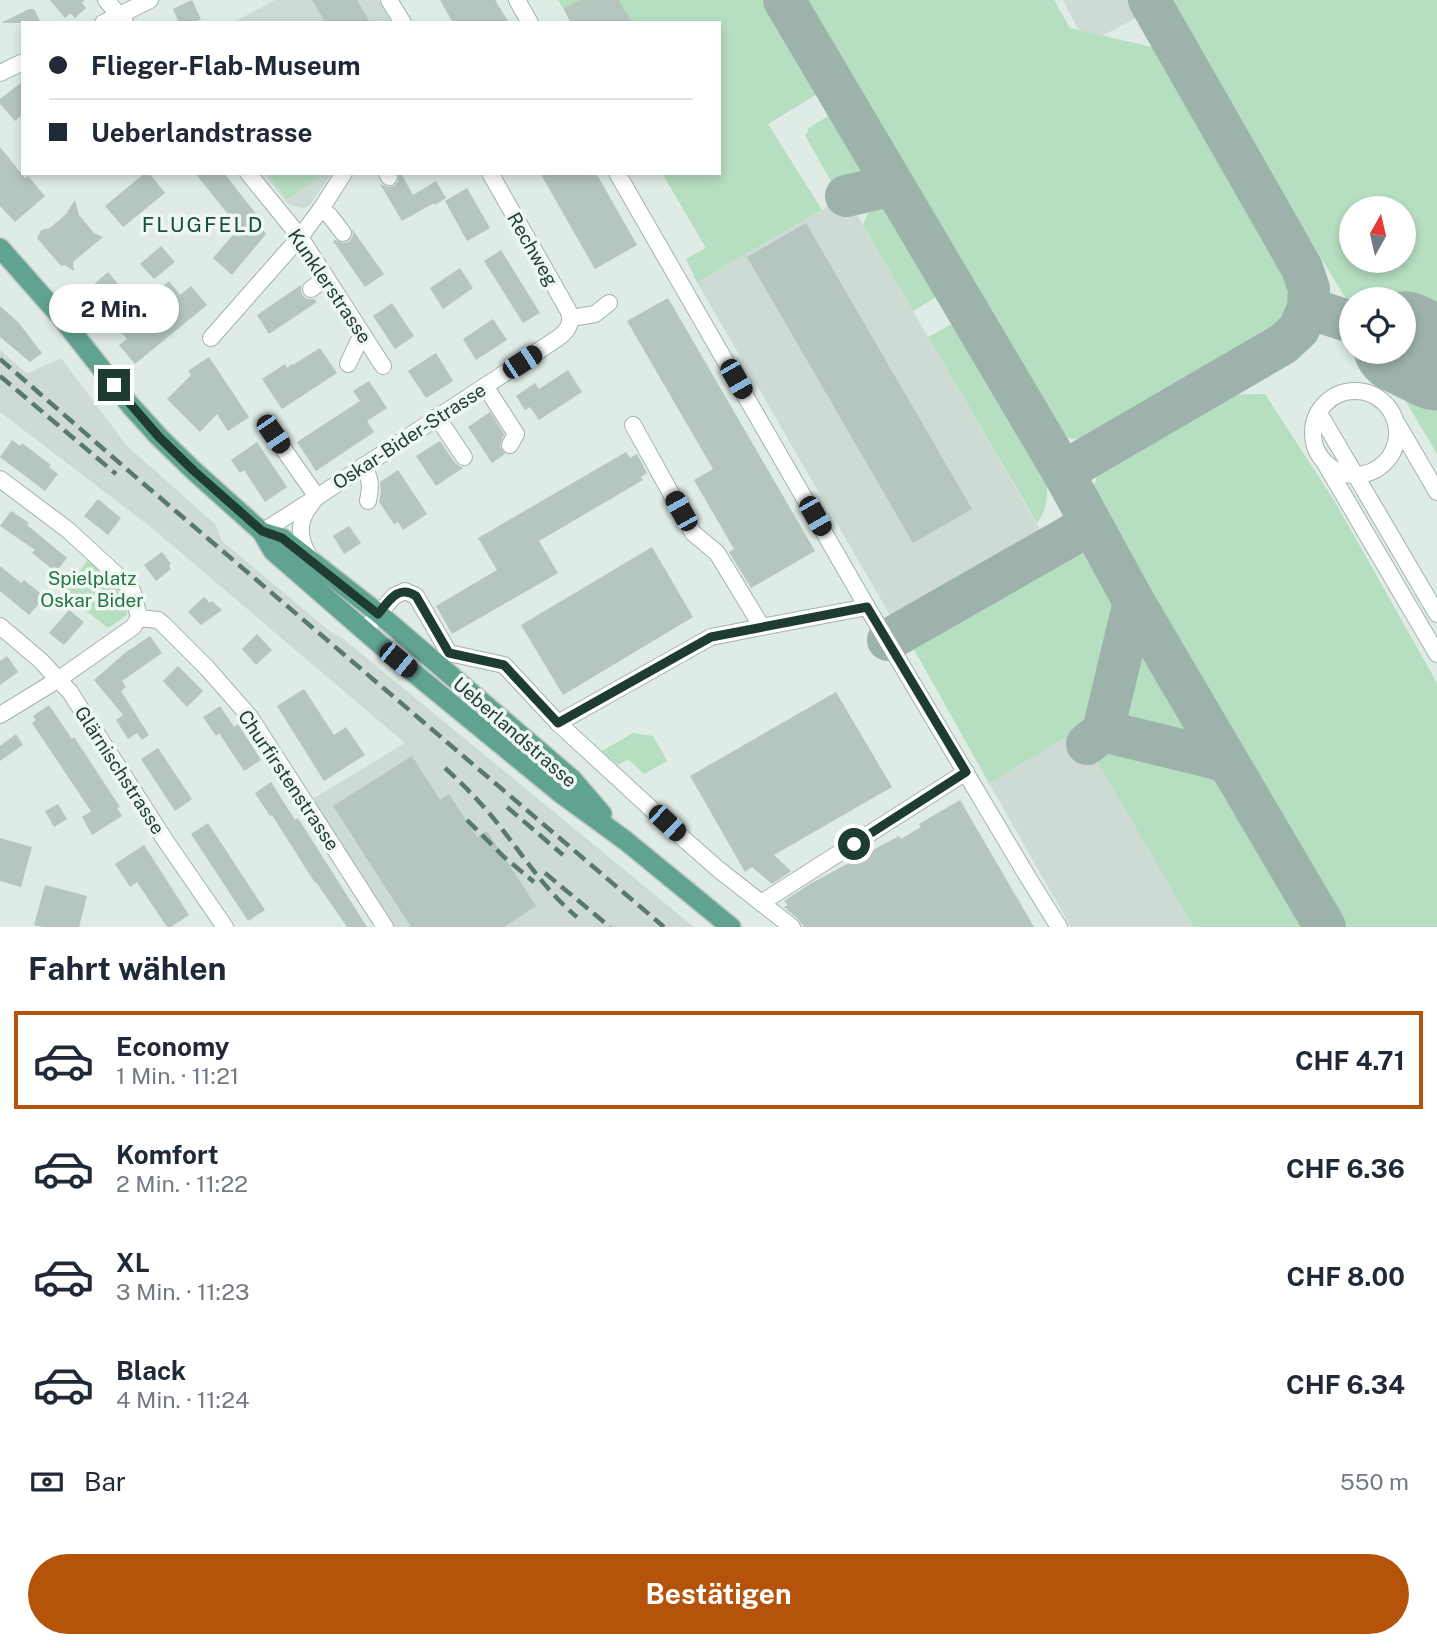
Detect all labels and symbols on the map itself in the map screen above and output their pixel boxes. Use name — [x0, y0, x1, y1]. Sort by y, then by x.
north arrow — [1339, 196, 1416, 273]
street label: Rechweg — [503, 208, 563, 290]
district label: FLUGFELD — [142, 212, 264, 237]
street label: Kunklerstrasse — [284, 225, 376, 347]
callout: 2 Min. — [49, 284, 179, 332]
car — [499, 342, 546, 382]
car — [717, 356, 756, 402]
route end — [98, 369, 130, 401]
street label: Oskar-Bider-Strasse — [328, 378, 490, 494]
car — [253, 411, 294, 457]
car — [662, 488, 701, 534]
car — [796, 493, 835, 539]
park label: Spielplatz Oskar Bider — [40, 567, 144, 611]
car — [376, 639, 421, 681]
street label: Ueberlandstrasse — [449, 672, 581, 792]
street label: Glärnischstrasse — [70, 702, 170, 838]
street label: Churfirstenstrasse — [234, 706, 344, 854]
car — [645, 801, 690, 845]
route start — [838, 828, 870, 860]

